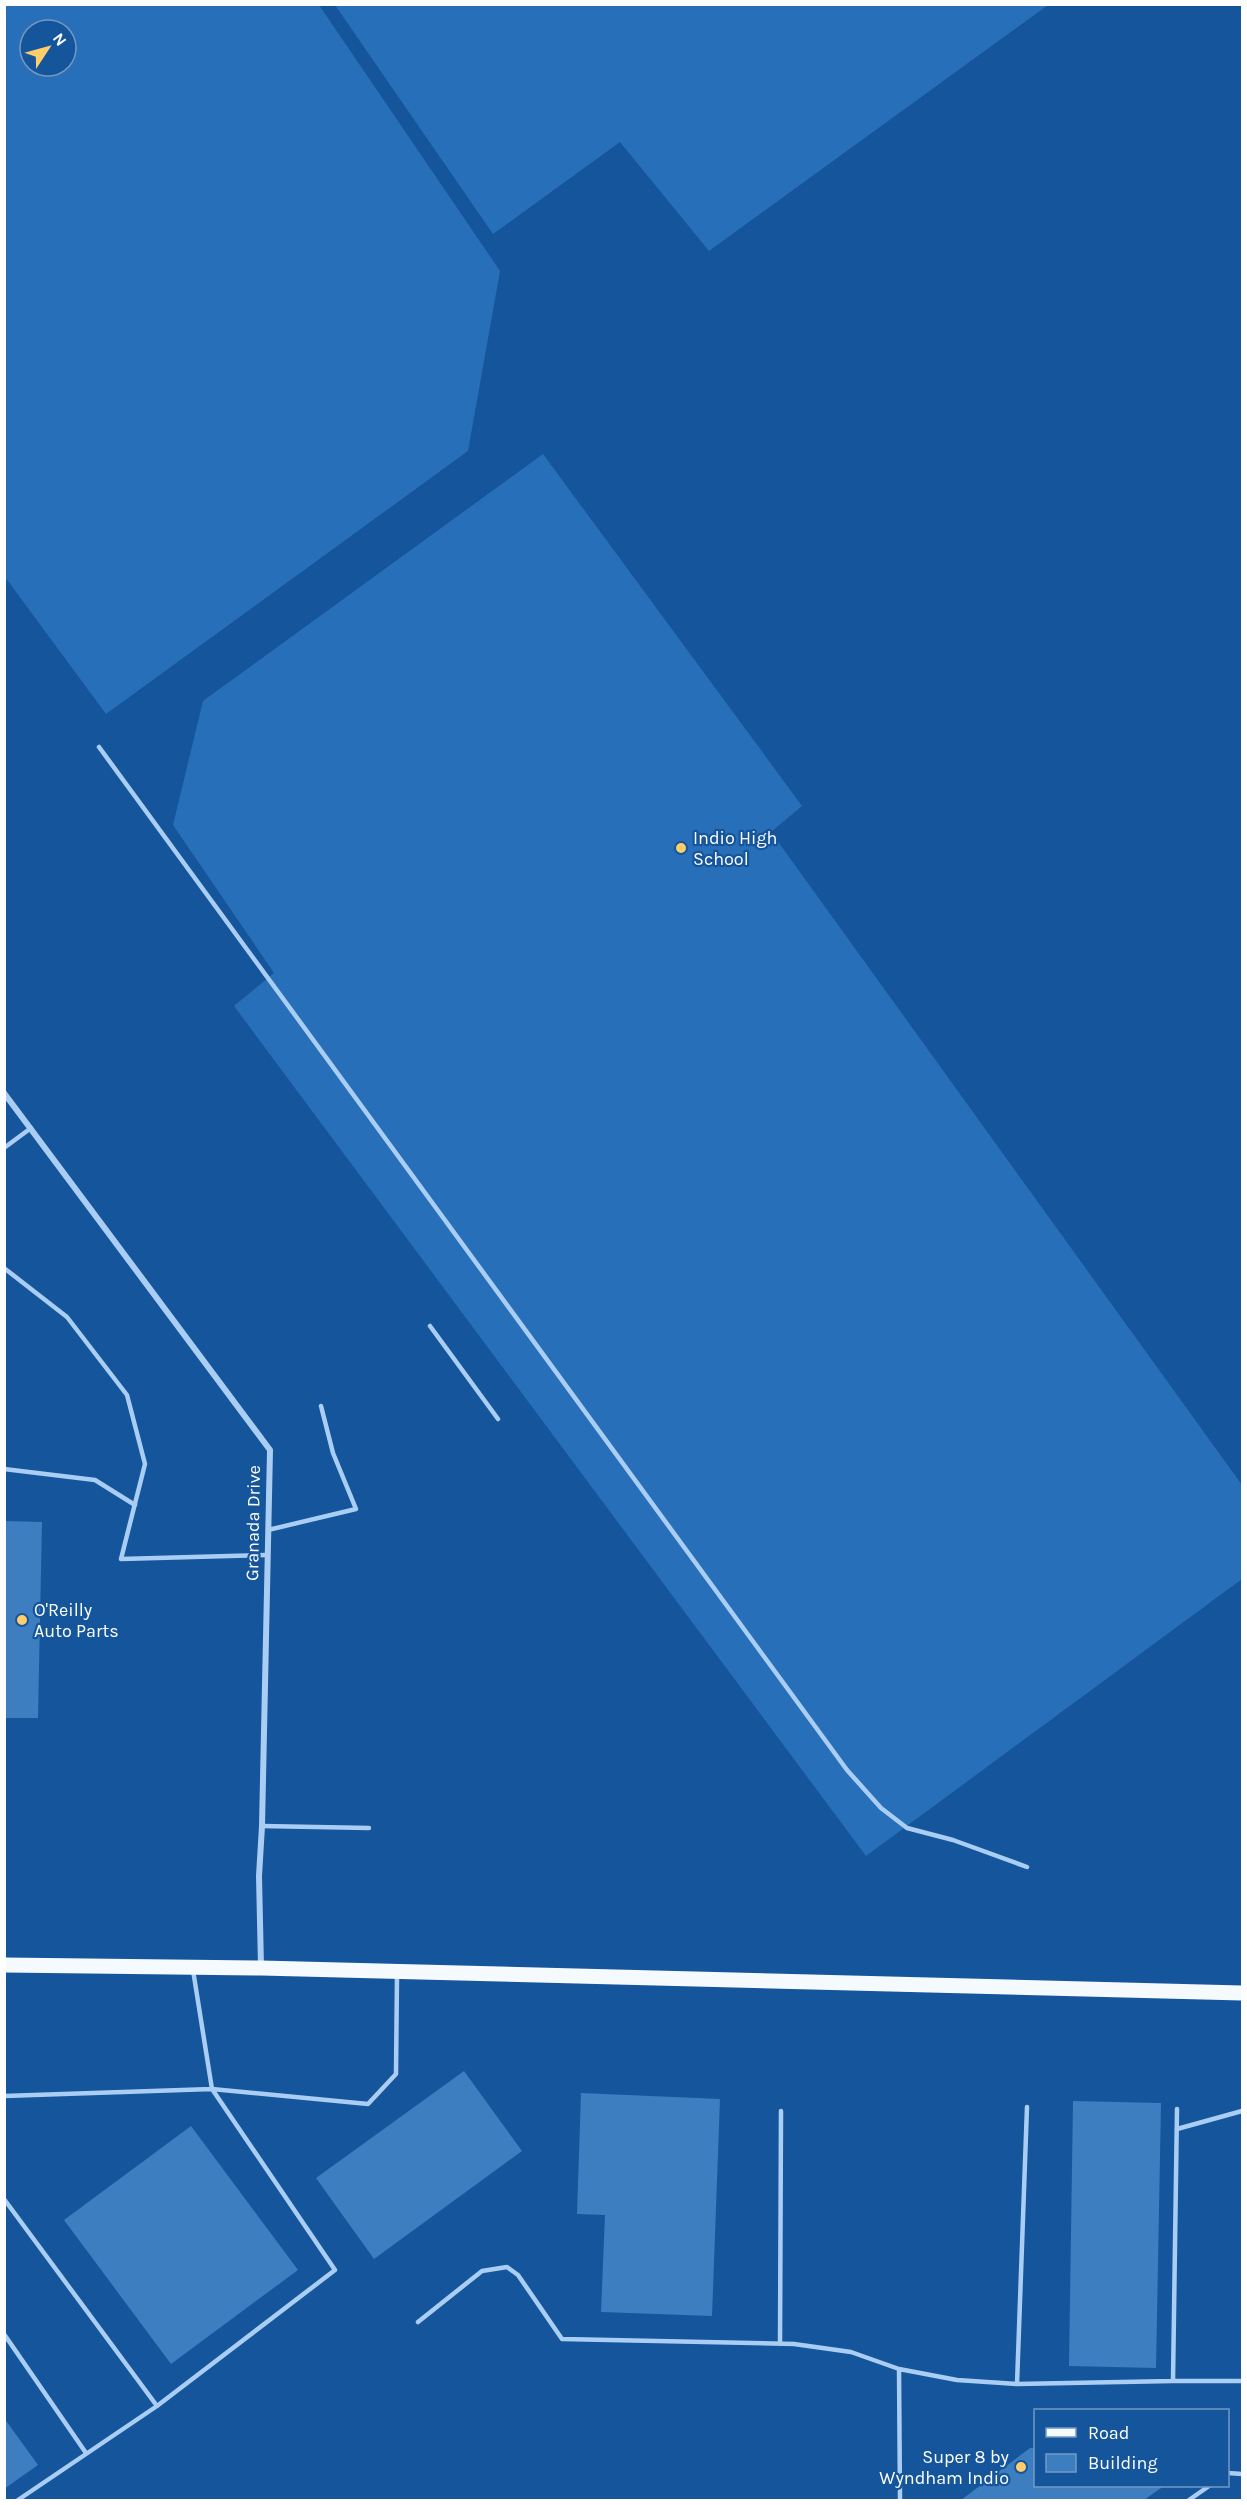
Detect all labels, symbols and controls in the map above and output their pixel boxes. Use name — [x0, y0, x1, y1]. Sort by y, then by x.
north arrow — [18, 18, 78, 78]
text: N — [49, 29, 71, 50]
place label: Indio High School — [693, 827, 777, 870]
marker: Indio High School — [674, 841, 688, 855]
street label: Granada Drive — [241, 1465, 265, 1581]
place label: O'Reilly Auto Parts — [34, 1599, 119, 1642]
marker: O'Reilly Auto Parts — [15, 1613, 29, 1627]
legend — [1034, 2409, 1229, 2487]
text: Road — [1088, 2422, 1129, 2444]
place label: Super 8 by Wyndham Indio — [879, 2446, 1010, 2489]
text: Building — [1088, 2452, 1158, 2474]
marker: Super 8 by Wyndham Indio — [1014, 2460, 1028, 2474]

